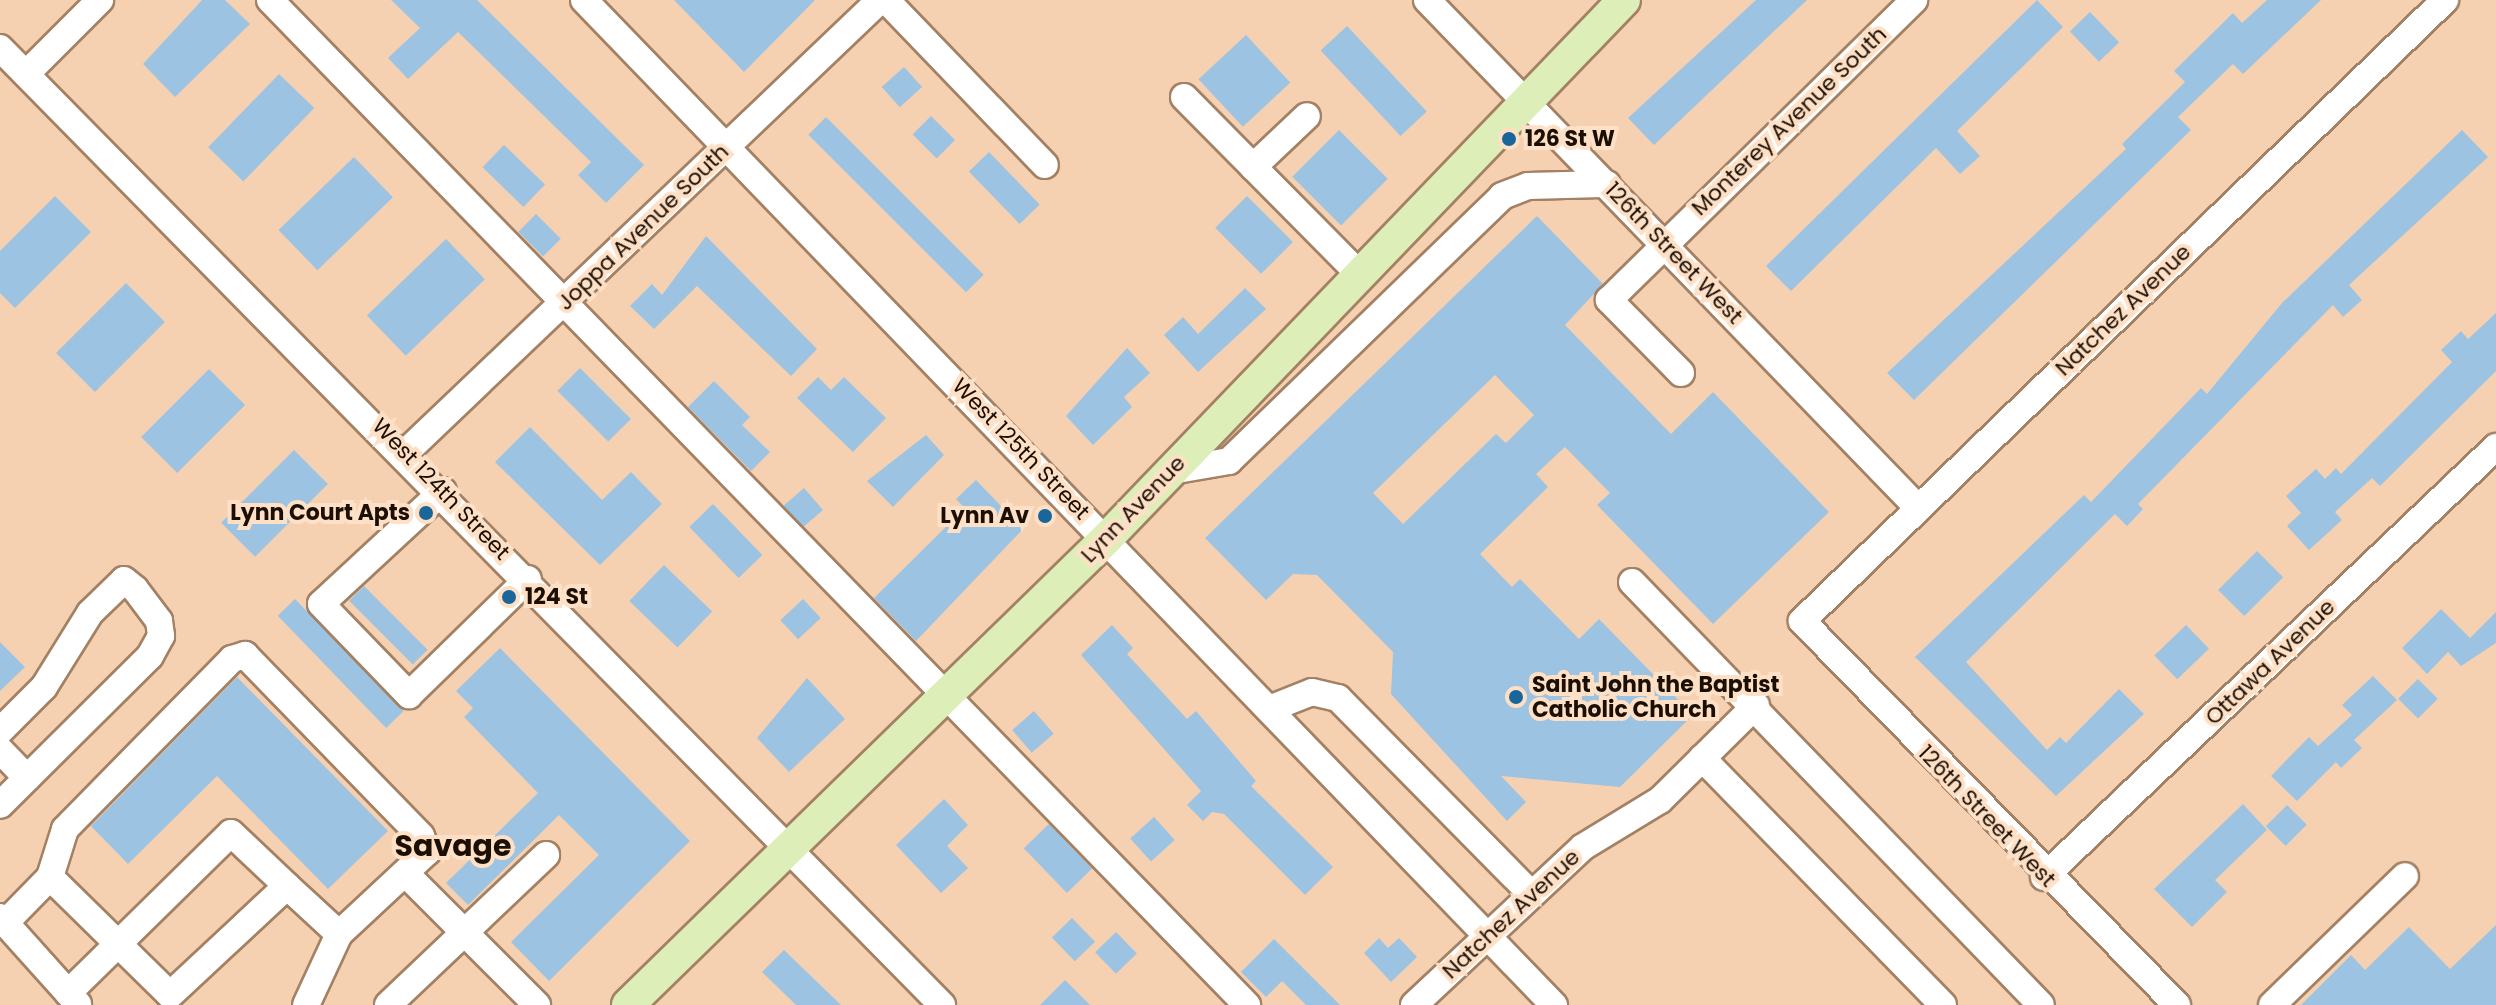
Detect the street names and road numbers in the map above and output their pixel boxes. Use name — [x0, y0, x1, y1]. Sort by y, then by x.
street label: Monterey Avenue South — [1686, 21, 1892, 221]
street label: Joppa Avenue South — [552, 138, 734, 316]
street label: 126th Street West — [1600, 177, 1748, 329]
street label: Natchez Avenue — [2050, 239, 2196, 381]
street label: West 125th Street — [947, 373, 1095, 525]
street label: West 124th Street — [367, 413, 515, 565]
street label: Lynn Avenue — [1075, 450, 1191, 568]
street label: Ottawa Avenue — [2200, 594, 2340, 730]
street label: 126th Street West — [1913, 740, 2061, 892]
street label: Natchez Avenue — [1437, 844, 1585, 984]

